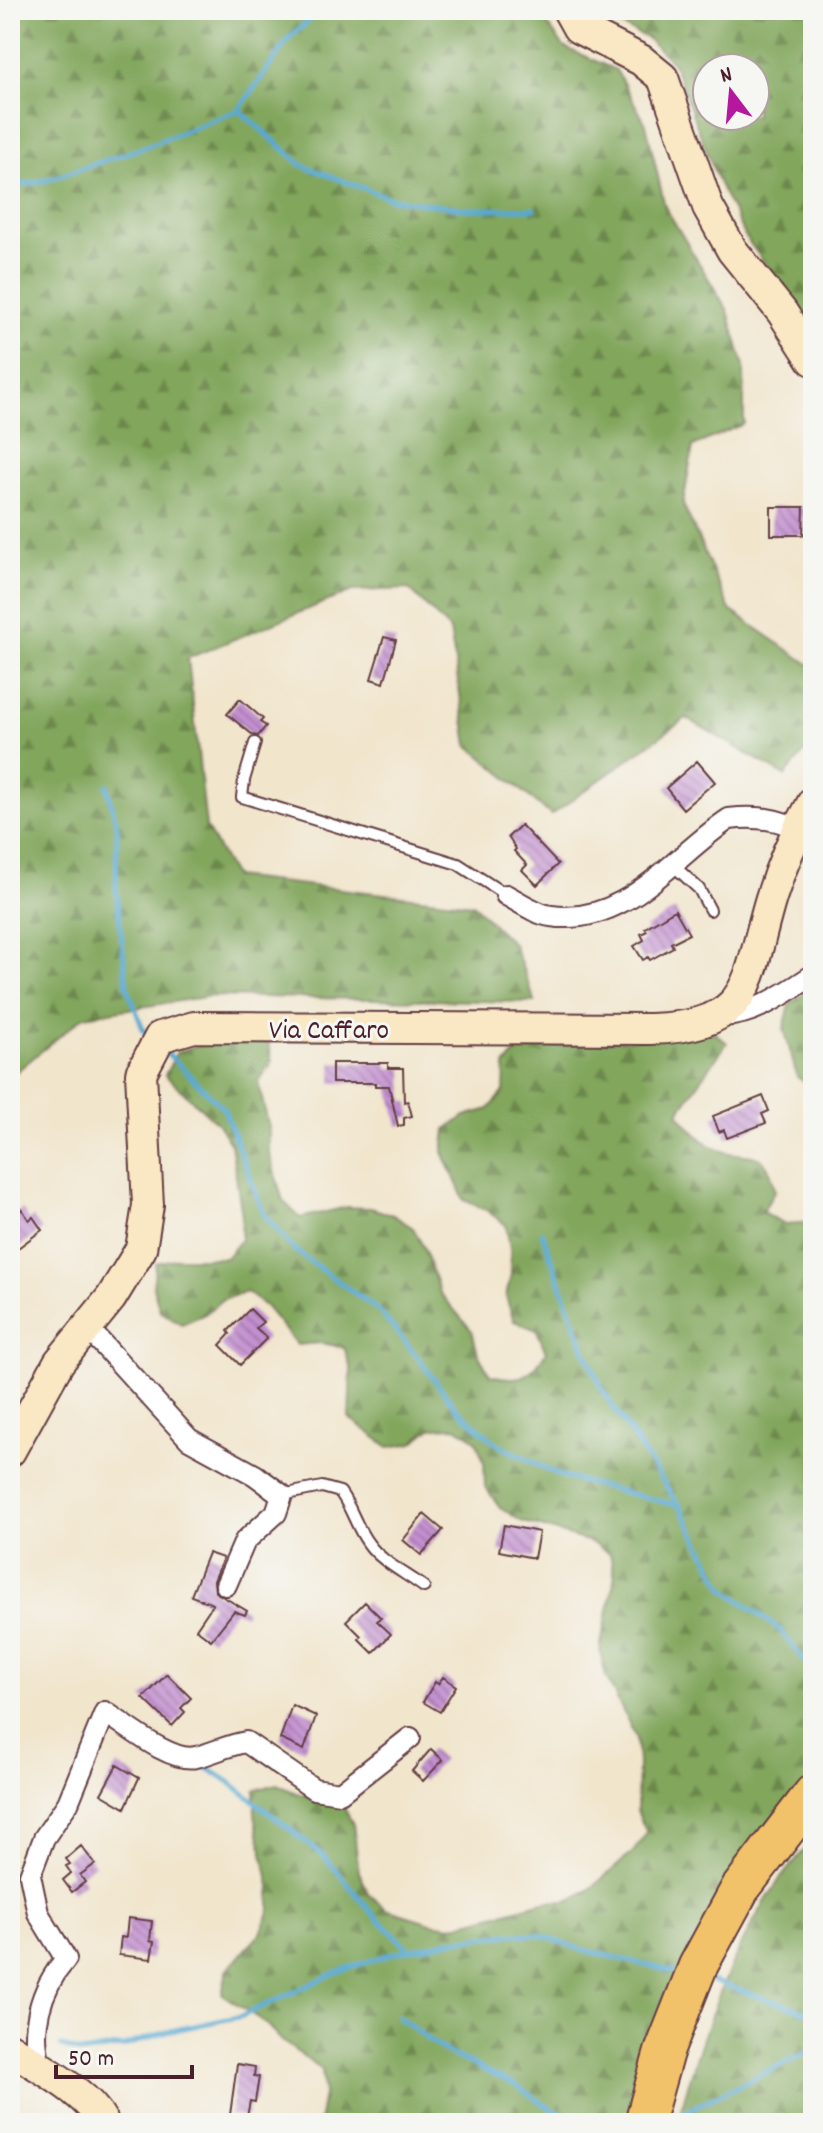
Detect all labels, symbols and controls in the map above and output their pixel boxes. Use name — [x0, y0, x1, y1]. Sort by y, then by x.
north arrow — [691, 52, 771, 132]
text: N — [717, 60, 736, 93]
street label: Via Caffaro — [269, 1013, 389, 1053]
scale bar — [56, 2029, 192, 2079]
text: 50 m — [68, 2043, 114, 2077]

